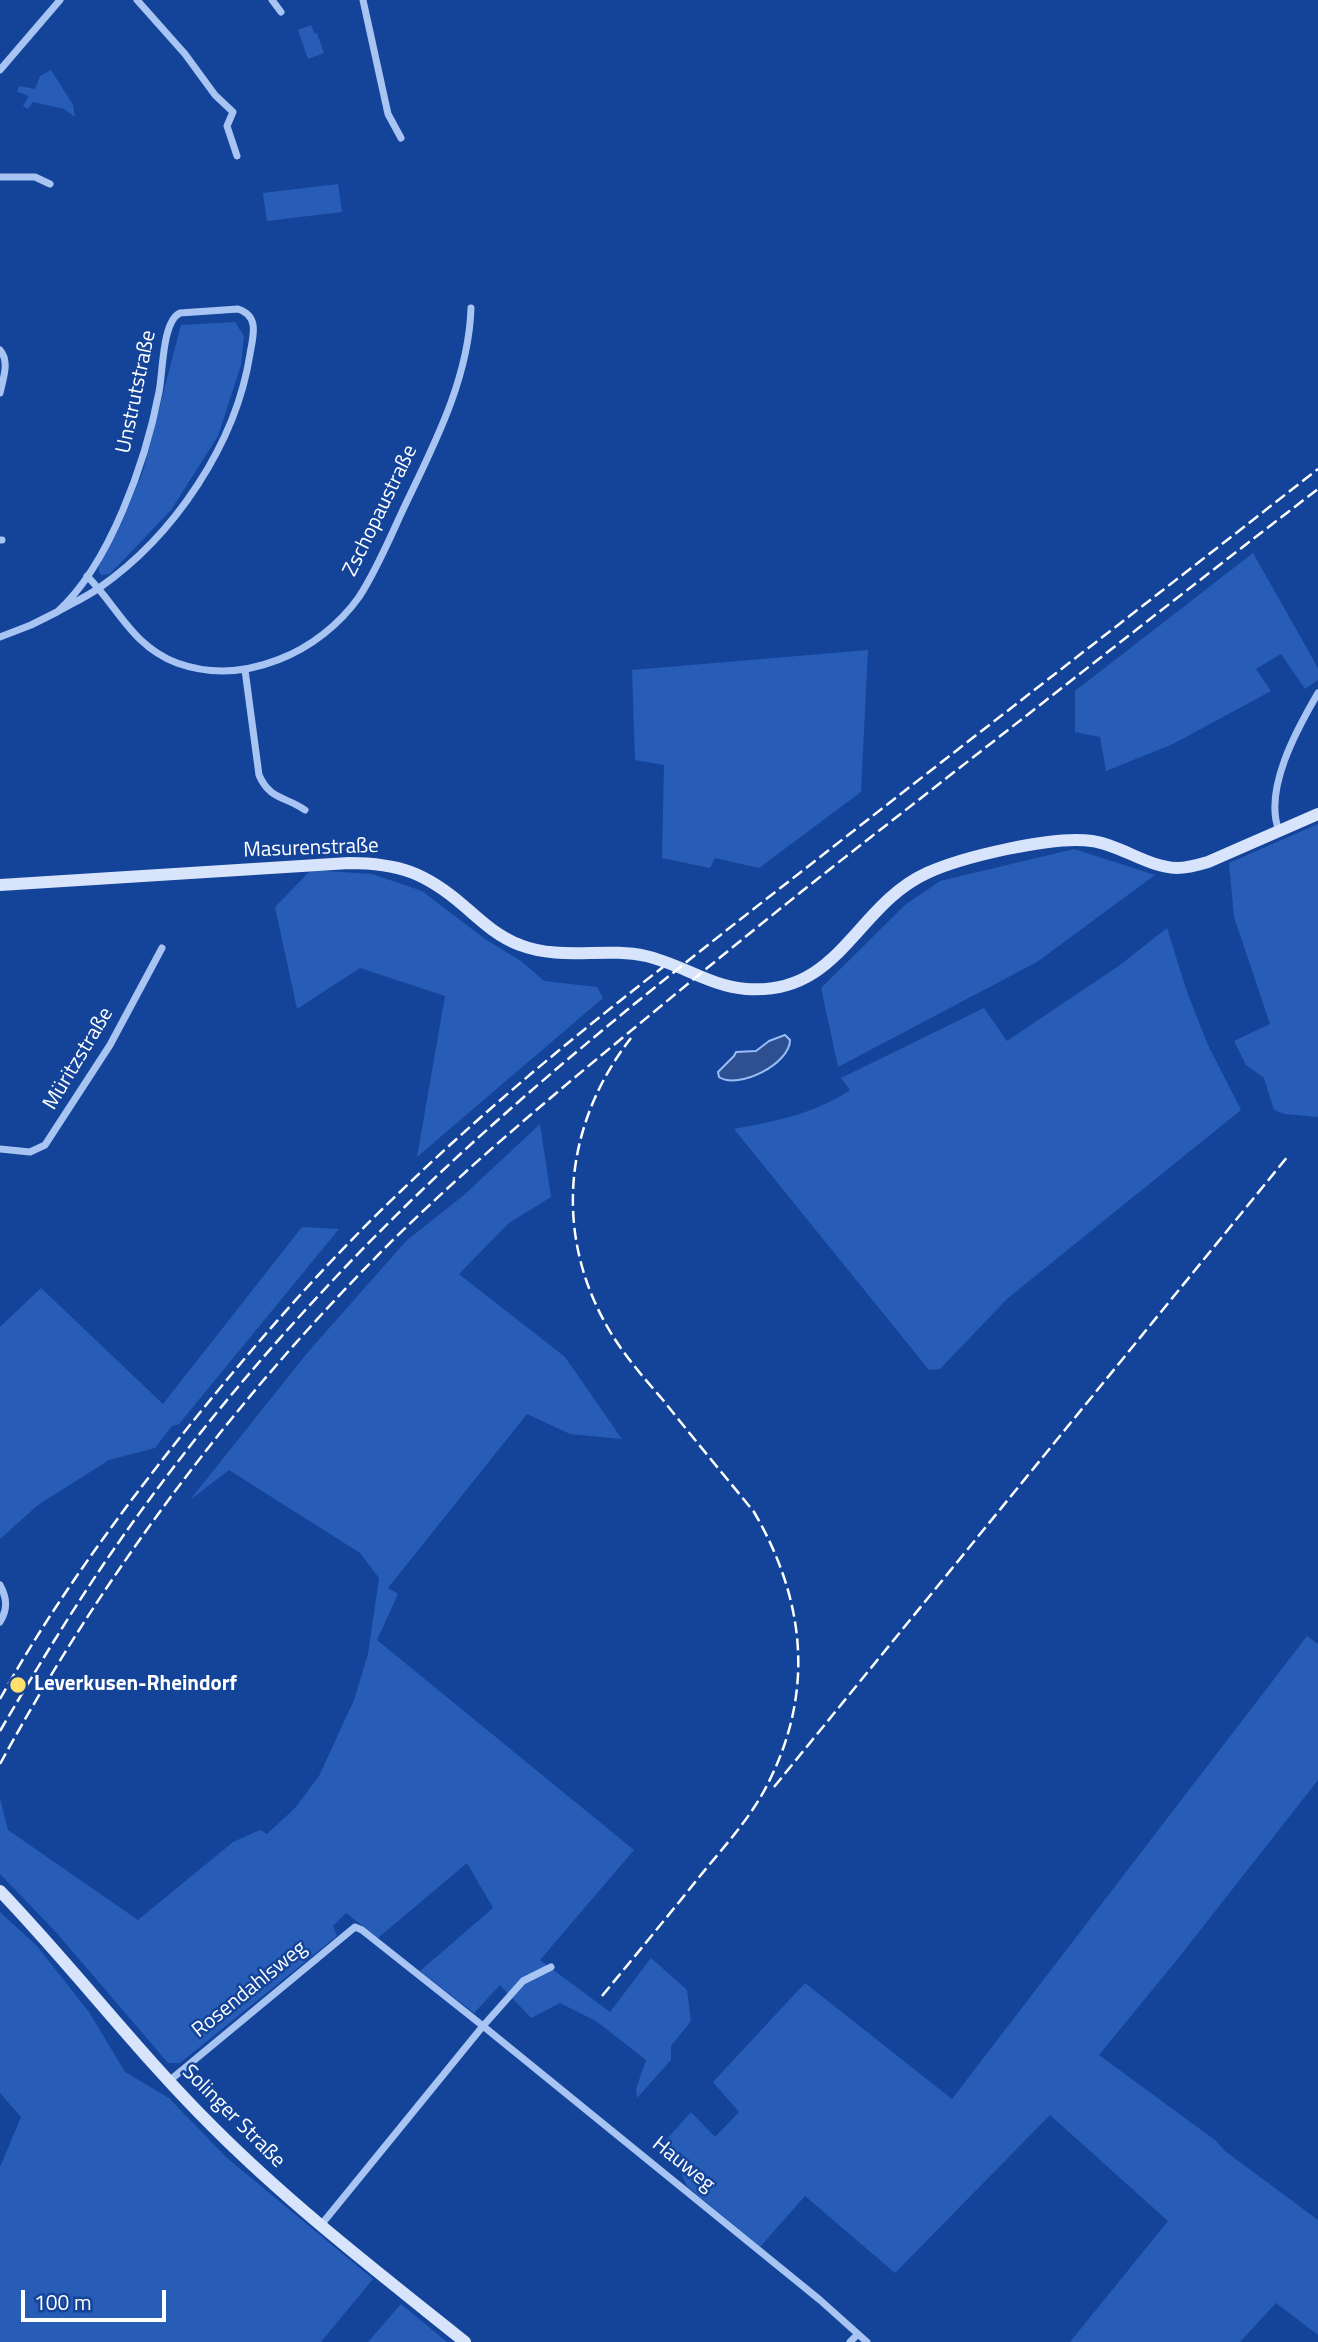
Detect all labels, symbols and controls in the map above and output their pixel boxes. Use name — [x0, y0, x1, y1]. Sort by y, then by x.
street label: Unstrutstraße — [112, 328, 162, 456]
street label: Zschopaustraße — [338, 441, 424, 581]
street label: Masurenstraße — [243, 834, 379, 864]
street label: Müritzstraße — [39, 1003, 119, 1115]
place label: Leverkusen-Rheindorf — [34, 1672, 237, 1698]
marker: Leverkusen-Rheindorf — [8, 1675, 28, 1695]
street label: Rosendahlsweg — [188, 1936, 312, 2044]
street label: Solinger Straße — [176, 2060, 290, 2174]
street label: Hauweg — [647, 2132, 719, 2198]
scale bar — [24, 2276, 170, 2320]
text: 100 m — [34, 2286, 91, 2318]

